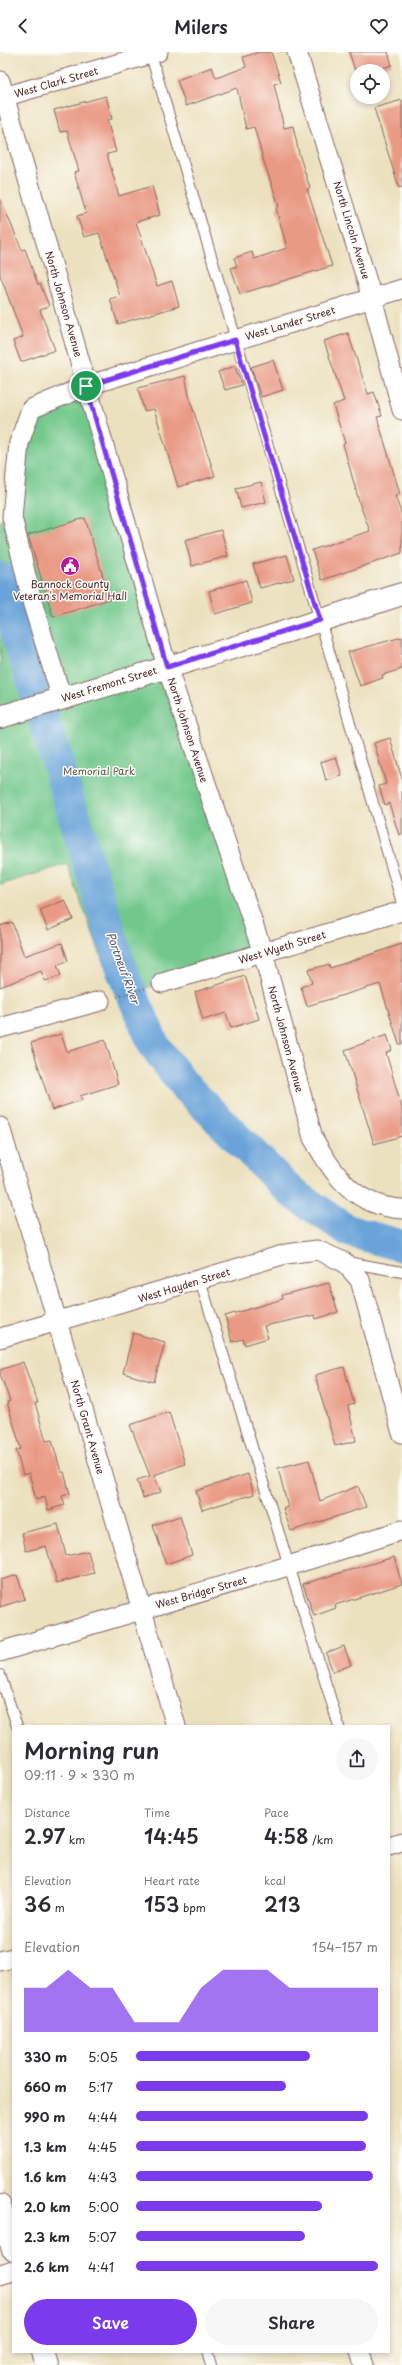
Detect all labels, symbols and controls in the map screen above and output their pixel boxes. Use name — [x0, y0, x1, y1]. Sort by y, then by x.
text: Milers — [174, 13, 228, 40]
icon: back — [12, 15, 34, 37]
icon: heart — [368, 15, 390, 37]
street label: West Clark Street — [12, 62, 100, 101]
map controls — [350, 64, 390, 104]
button: locate — [350, 64, 390, 104]
street label: North Lincoln Avenue — [330, 179, 375, 281]
street label: North Johnson Avenue — [42, 249, 87, 359]
street label: West Lander Street — [243, 302, 337, 343]
pin — [69, 369, 103, 403]
icon: arrive — [75, 375, 97, 397]
public building icon: Bannock County Veteran's Memorial Hall — [59, 555, 81, 577]
place label: Bannock County Veteran's Memorial Hall — [13, 576, 127, 603]
street label: West Fremont Street — [59, 662, 158, 705]
street label: North Johnson Avenue — [164, 675, 213, 785]
park label: Memorial Park — [63, 763, 135, 778]
street label: West Wyeth Street — [236, 926, 327, 967]
water label: Portneuf River — [103, 930, 145, 1008]
street label: North Johnson Avenue — [265, 984, 308, 1094]
street label: West Hayden Street — [136, 1263, 232, 1307]
street label: North Grant Avenue — [68, 1378, 109, 1476]
street label: West Bridger Street — [153, 1571, 248, 1612]
text: Morning run — [24, 1733, 159, 1766]
button: share — [336, 1738, 378, 1780]
text: 09:11 · 9 × 330 m — [24, 1765, 135, 1784]
text: Distance — [24, 1804, 70, 1821]
text: Time — [144, 1804, 170, 1821]
text: Pace — [264, 1804, 289, 1821]
text: 2.97 — [24, 1821, 65, 1851]
text: 14:45 — [144, 1821, 199, 1851]
text: 4:58 — [264, 1821, 309, 1851]
text: km — [65, 1831, 85, 1848]
text: /km — [309, 1831, 333, 1848]
text: Elevation — [24, 1872, 71, 1889]
text: Heart rate — [144, 1872, 200, 1889]
text: kcal — [264, 1872, 286, 1889]
text: 36 — [24, 1889, 51, 1919]
text: 153 — [144, 1889, 179, 1919]
text: 213 — [264, 1889, 301, 1919]
text: m — [51, 1899, 65, 1916]
text: bpm — [179, 1899, 206, 1916]
text: Elevation — [24, 1937, 80, 1956]
text: 154–157 m — [312, 1937, 378, 1956]
text: 330 m — [24, 2047, 67, 2066]
text: 5:05 — [88, 2047, 118, 2066]
text: 660 m — [24, 2077, 67, 2096]
text: 5:17 — [88, 2077, 113, 2096]
text: 990 m — [24, 2107, 65, 2126]
text: 4:44 — [88, 2107, 118, 2126]
text: 1.3 km — [24, 2137, 67, 2156]
text: 4:45 — [88, 2137, 117, 2156]
text: 1.6 km — [24, 2167, 66, 2186]
text: 4:43 — [88, 2167, 117, 2186]
text: 2.0 km — [24, 2197, 71, 2216]
text: 5:00 — [88, 2197, 119, 2216]
text: 2.3 km — [24, 2227, 70, 2246]
text: 5:07 — [88, 2227, 117, 2246]
text: 2.6 km — [24, 2257, 69, 2276]
text: 4:41 — [88, 2257, 114, 2276]
button: Save — [24, 2299, 197, 2345]
button: Share — [205, 2299, 378, 2345]

